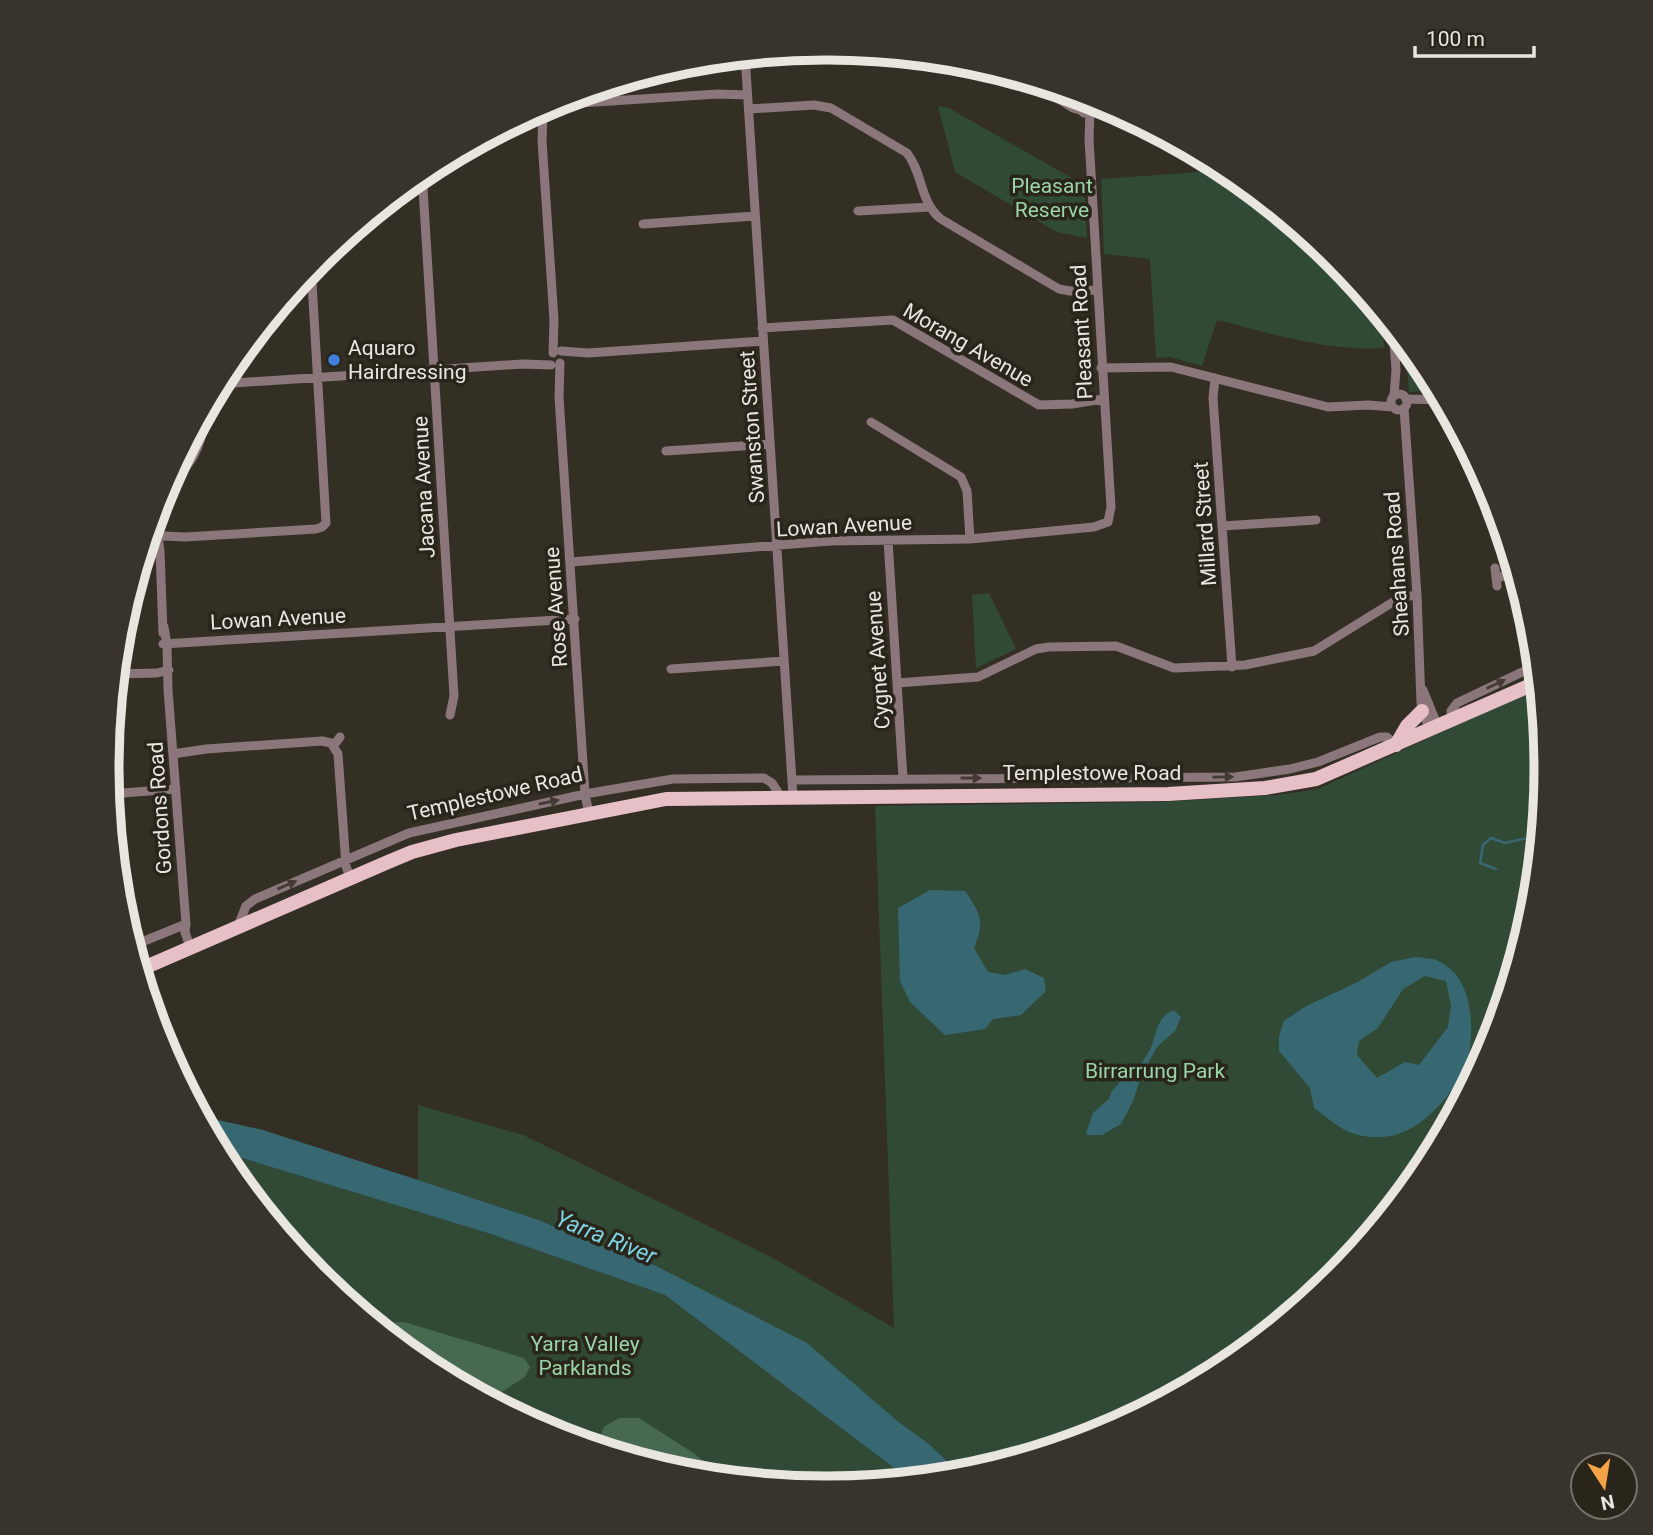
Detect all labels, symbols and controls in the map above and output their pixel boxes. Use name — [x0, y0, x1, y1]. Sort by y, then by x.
scale bar — [1415, 14, 1534, 58]
text: 100 m — [1426, 27, 1485, 51]
park label: Pleasant Reserve — [1011, 174, 1093, 222]
street label: Pleasant Road — [1066, 264, 1098, 400]
street label: Morang Avenue — [899, 298, 1037, 392]
place label: Aquaro Hairdressing — [348, 336, 467, 384]
street label: Swanston Street — [735, 350, 769, 504]
marker: Aquaro Hairdressing — [326, 352, 342, 368]
street label: Jacana Avenue — [408, 415, 440, 559]
street label: Millard Street — [1189, 461, 1221, 587]
street label: Sheahans Road — [1380, 491, 1414, 637]
street label: Lowan Avenue — [775, 510, 913, 542]
street label: Rose Avenue — [540, 546, 572, 668]
street label: Cygnet Avenue — [861, 590, 895, 730]
street label: Lowan Avenue — [209, 603, 347, 635]
one-way arrow — [1486, 678, 1507, 689]
street label: Gordons Road — [143, 741, 177, 875]
street label: Templestowe Road — [1003, 761, 1181, 785]
street label: Templestowe Road — [405, 762, 585, 826]
one-way arrow — [1213, 771, 1235, 783]
one-way arrow — [961, 772, 983, 784]
one-way arrow — [539, 796, 561, 807]
one-way arrow — [277, 879, 297, 891]
park label: Birrarrung Park — [1085, 1059, 1225, 1083]
water label: Yarra River — [551, 1205, 662, 1270]
park label: Yarra Valley Parklands — [530, 1332, 640, 1380]
north arrow — [1569, 1451, 1639, 1521]
text: N — [1598, 1489, 1616, 1515]

